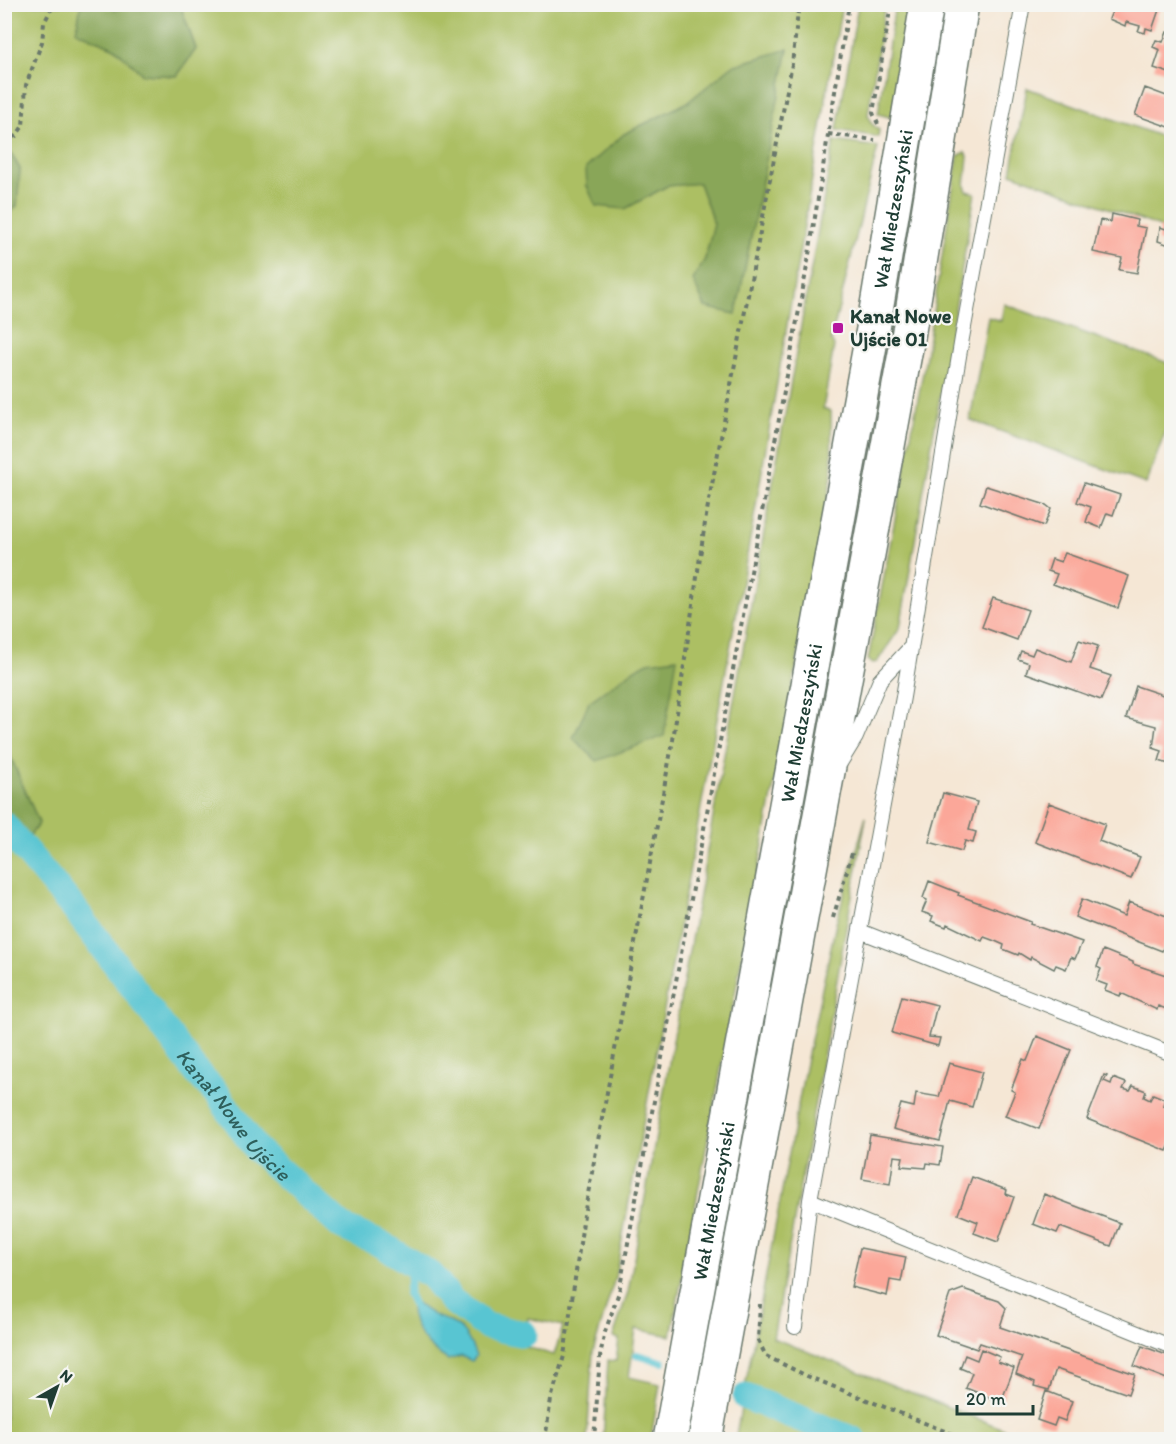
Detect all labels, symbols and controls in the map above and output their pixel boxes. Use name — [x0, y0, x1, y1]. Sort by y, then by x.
street label: Wał Miedzeszyński — [868, 128, 918, 290]
place label: Kanał Nowe Ujście 01 — [850, 304, 952, 352]
marker: Kanał Nowe Ujście 01 — [831, 321, 845, 335]
street label: Wał Miedzeszyński — [775, 641, 827, 804]
water label: Kanał Nowe Ujście — [171, 1044, 296, 1187]
street label: Wał Miedzeszyński — [687, 1120, 740, 1282]
north arrow — [27, 1357, 87, 1417]
text: N — [56, 1365, 77, 1387]
scale bar — [957, 1378, 1034, 1416]
text: 20 m — [966, 1388, 1006, 1410]

